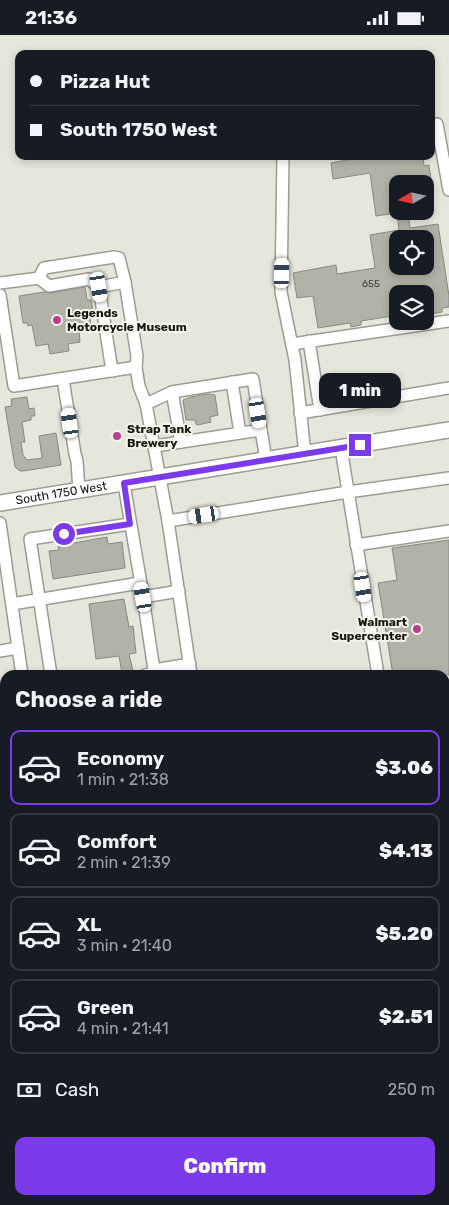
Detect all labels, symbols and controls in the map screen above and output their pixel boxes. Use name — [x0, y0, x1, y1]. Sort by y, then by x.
text: 21:36 — [25, 6, 77, 29]
text: Pizza Hut — [60, 70, 150, 93]
text: South 1750 West — [60, 118, 217, 141]
north arrow — [389, 175, 434, 220]
map controls — [389, 175, 434, 330]
button: locate — [389, 230, 434, 275]
car — [274, 258, 289, 288]
car — [89, 271, 108, 303]
house number: 655 — [362, 278, 380, 290]
button: layers — [389, 285, 434, 330]
place label: Legends Motorcycle Museum — [67, 306, 187, 334]
marker: Legends Motorcycle Museum — [51, 314, 63, 326]
callout: 1 min — [319, 373, 401, 407]
text: 1 min — [339, 381, 381, 400]
car — [248, 397, 267, 429]
car — [60, 407, 79, 439]
place label: Strap Tank Brewery — [127, 422, 191, 450]
marker: Strap Tank Brewery — [111, 430, 123, 442]
route end — [349, 434, 371, 456]
street label: South 1750 West — [15, 479, 108, 507]
car — [188, 505, 219, 525]
route start — [53, 523, 75, 545]
car — [353, 571, 372, 603]
car — [133, 581, 152, 613]
place label: Walmart Supercenter — [331, 615, 408, 643]
marker: Walmart Supercenter — [411, 623, 423, 635]
text: Choose a ride — [15, 686, 162, 713]
icon: car — [17, 745, 62, 790]
text: Economy — [77, 747, 164, 770]
text: $3.06 — [375, 756, 433, 779]
text: 1 min · 21:38 — [77, 770, 169, 789]
icon: car — [17, 828, 62, 873]
text: Comfort — [77, 830, 157, 853]
text: $4.13 — [379, 839, 433, 862]
text: 2 min · 21:39 — [77, 853, 171, 872]
icon: car — [17, 911, 62, 956]
text: XL — [77, 913, 101, 936]
text: $5.20 — [375, 922, 433, 945]
text: 3 min · 21:40 — [77, 936, 172, 955]
icon: car — [17, 994, 62, 1039]
text: Green — [77, 996, 134, 1019]
text: $2.51 — [379, 1005, 433, 1028]
text: 4 min · 21:41 — [77, 1019, 169, 1038]
icon: cash — [15, 1076, 43, 1104]
text: Cash — [55, 1078, 99, 1101]
text: 250 m — [388, 1080, 435, 1099]
button: Confirm — [15, 1137, 435, 1195]

